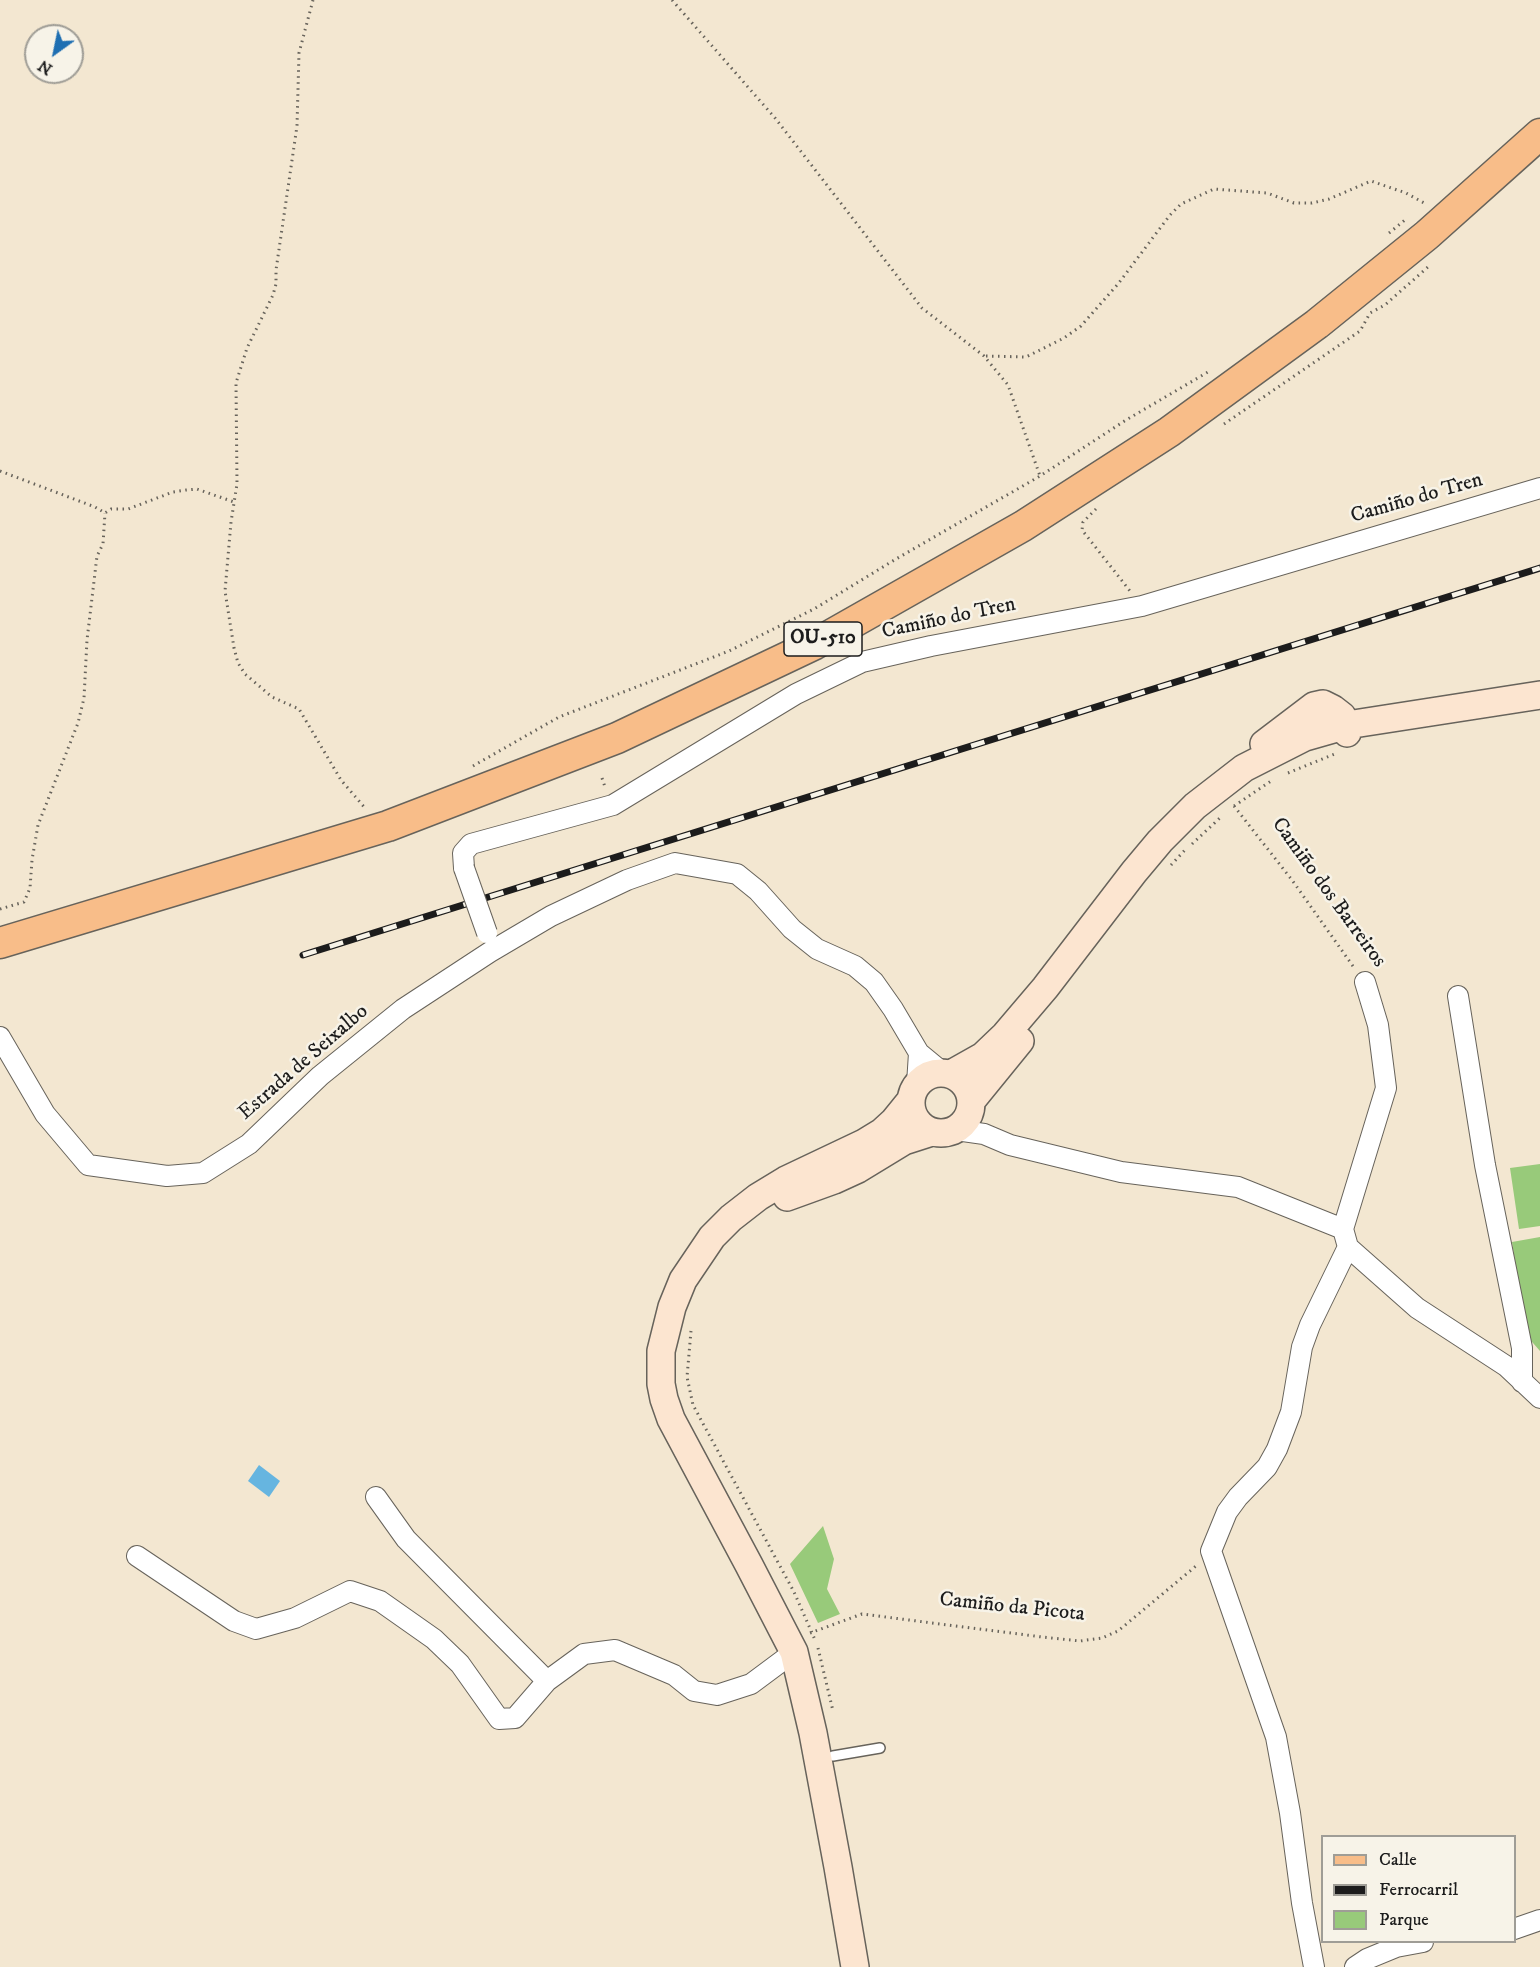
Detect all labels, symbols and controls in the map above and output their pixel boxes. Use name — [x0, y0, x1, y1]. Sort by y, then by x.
north arrow — [24, 24, 84, 84]
text: N — [34, 55, 56, 79]
street label: Camiño do Tren — [1348, 468, 1486, 530]
street label: Camiño do Tren — [880, 593, 1018, 645]
road number: OU-510 — [784, 622, 862, 656]
street label: Camiño dos Barreiros — [1265, 813, 1391, 973]
street label: Estrada de Seixalbo — [234, 1000, 374, 1126]
street label: Camiño da Picota — [938, 1588, 1086, 1628]
legend — [1321, 1835, 1516, 1943]
text: Calle — [1379, 1849, 1417, 1871]
text: Ferrocarril — [1379, 1879, 1458, 1901]
text: Parque — [1379, 1909, 1429, 1931]

